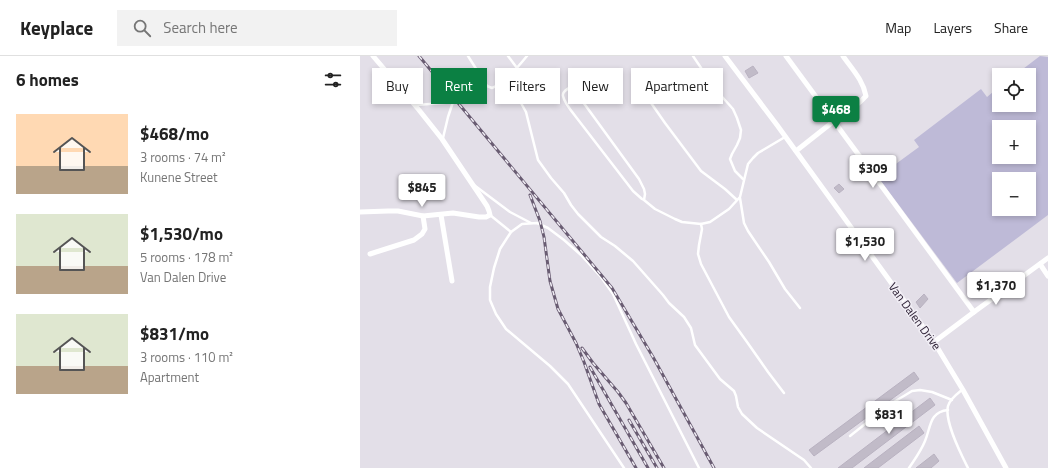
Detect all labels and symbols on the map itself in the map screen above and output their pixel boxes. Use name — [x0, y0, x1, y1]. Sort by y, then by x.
pin: $468 — [812, 96, 860, 130]
pin: $309 — [849, 155, 897, 189]
pin: $845 — [398, 174, 446, 208]
pin: $1,530 — [832, 228, 898, 262]
pin: $1,370 — [963, 272, 1029, 306]
street label: Van Dalen Drive — [884, 278, 946, 354]
pin: $831 — [865, 401, 913, 435]

